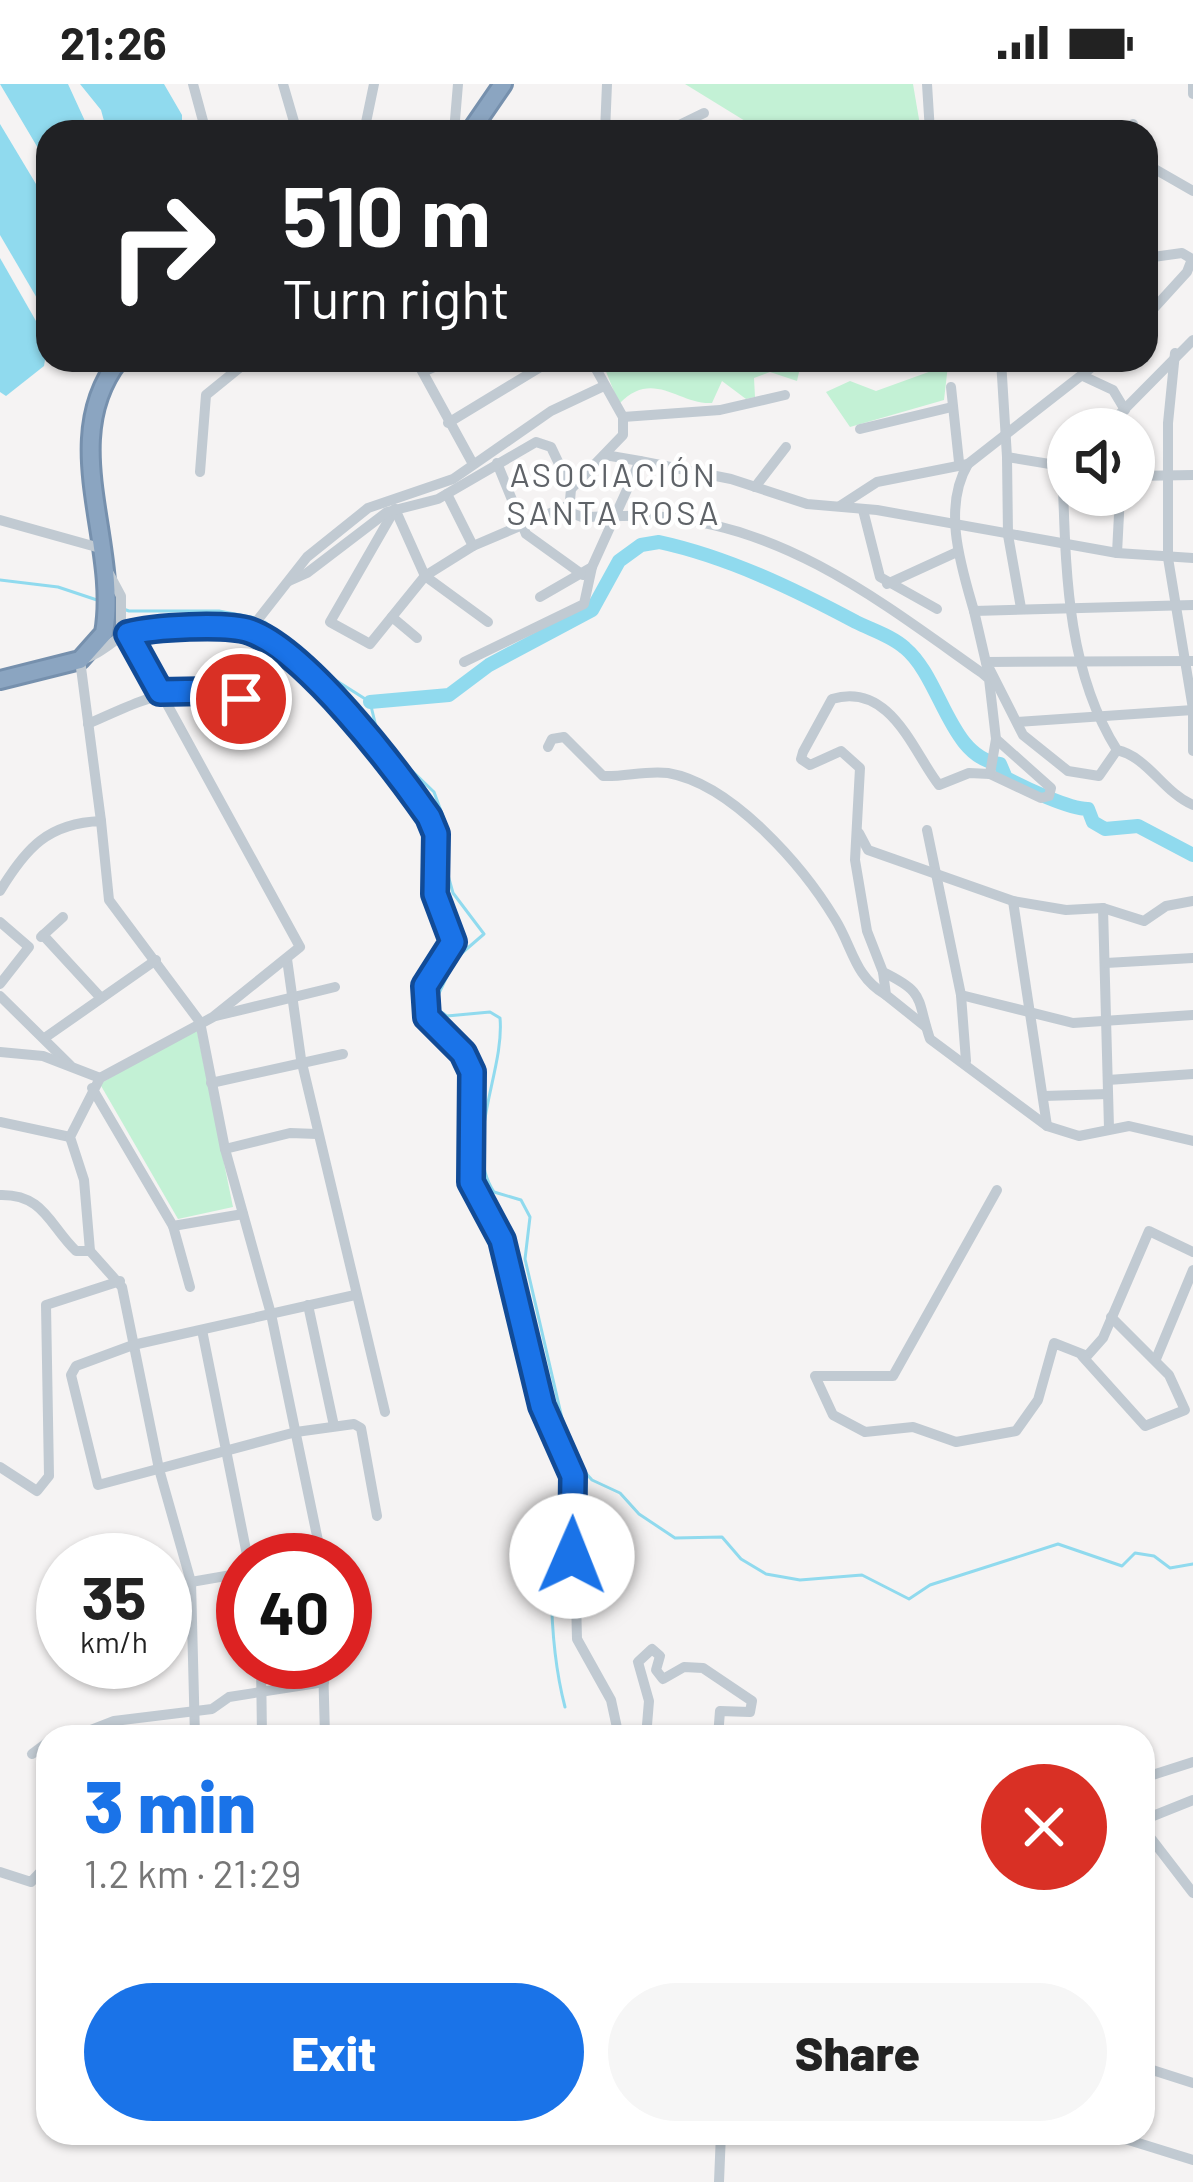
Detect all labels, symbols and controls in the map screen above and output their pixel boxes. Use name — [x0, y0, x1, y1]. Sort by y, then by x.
text: 21:26 — [60, 15, 167, 69]
text: 510 m — [282, 163, 491, 264]
icon: right — [84, 168, 240, 324]
text: Turn right — [282, 265, 510, 330]
map controls — [1047, 408, 1155, 516]
button: sound — [1047, 408, 1155, 516]
district label: ASOCIACIÓN SANTA ROSA — [506, 454, 722, 532]
pin — [190, 648, 292, 750]
icon: arrive — [208, 666, 274, 732]
position arrow — [509, 1493, 635, 1619]
speed limit sign: 40 — [216, 1533, 372, 1689]
text: 35 — [82, 1560, 146, 1632]
text: km/h — [80, 1623, 148, 1659]
text: 3 min — [84, 1761, 256, 1847]
button: close — [981, 1764, 1107, 1890]
text: 1.2 km · 21:29 — [84, 1849, 301, 1896]
button: Exit — [84, 1983, 584, 2121]
button: Share — [608, 1983, 1107, 2121]

